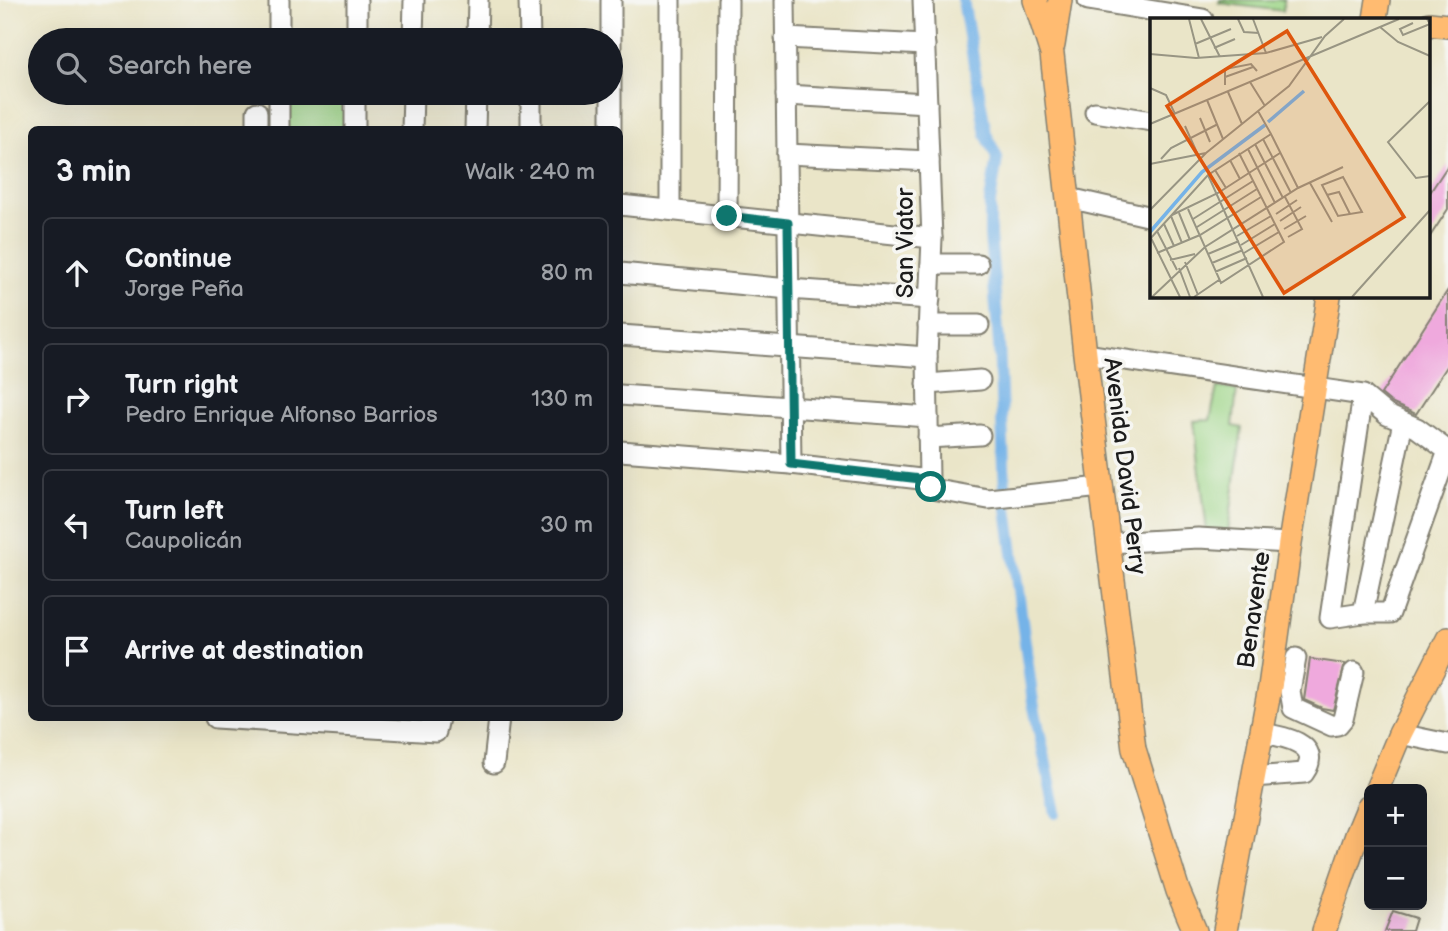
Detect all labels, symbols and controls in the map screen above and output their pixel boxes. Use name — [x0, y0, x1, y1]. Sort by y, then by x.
inset map — [1150, 18, 1430, 298]
search box — [28, 28, 623, 105]
icon: search — [52, 48, 90, 86]
text: Search here — [108, 51, 252, 82]
text: 3 min — [56, 154, 131, 190]
text: Walk · 240 m — [465, 158, 595, 186]
street label: San Viator — [891, 187, 920, 298]
route end — [711, 200, 742, 231]
text: Continue — [125, 244, 232, 275]
icon: ahead — [58, 254, 96, 292]
text: 80 m — [541, 259, 593, 287]
text: Jorge Peña — [125, 275, 244, 303]
street label: Avenida David Perry — [1097, 356, 1153, 576]
text: Turn right — [125, 370, 238, 401]
icon: right — [58, 380, 96, 418]
text: 130 m — [531, 385, 593, 413]
text: Pedro Enrique Alfonso Barrios — [125, 401, 438, 429]
route start — [915, 471, 946, 502]
text: Turn left — [125, 496, 224, 527]
icon: left — [58, 506, 96, 544]
text: 30 m — [540, 511, 593, 539]
text: Caupolicán — [125, 527, 242, 555]
street label: Benavente — [1231, 550, 1277, 670]
icon: arrive — [58, 632, 96, 670]
text: Arrive at destination — [125, 636, 364, 667]
map controls — [1364, 784, 1427, 910]
button: + — [1364, 784, 1427, 847]
button: − — [1364, 847, 1427, 910]

